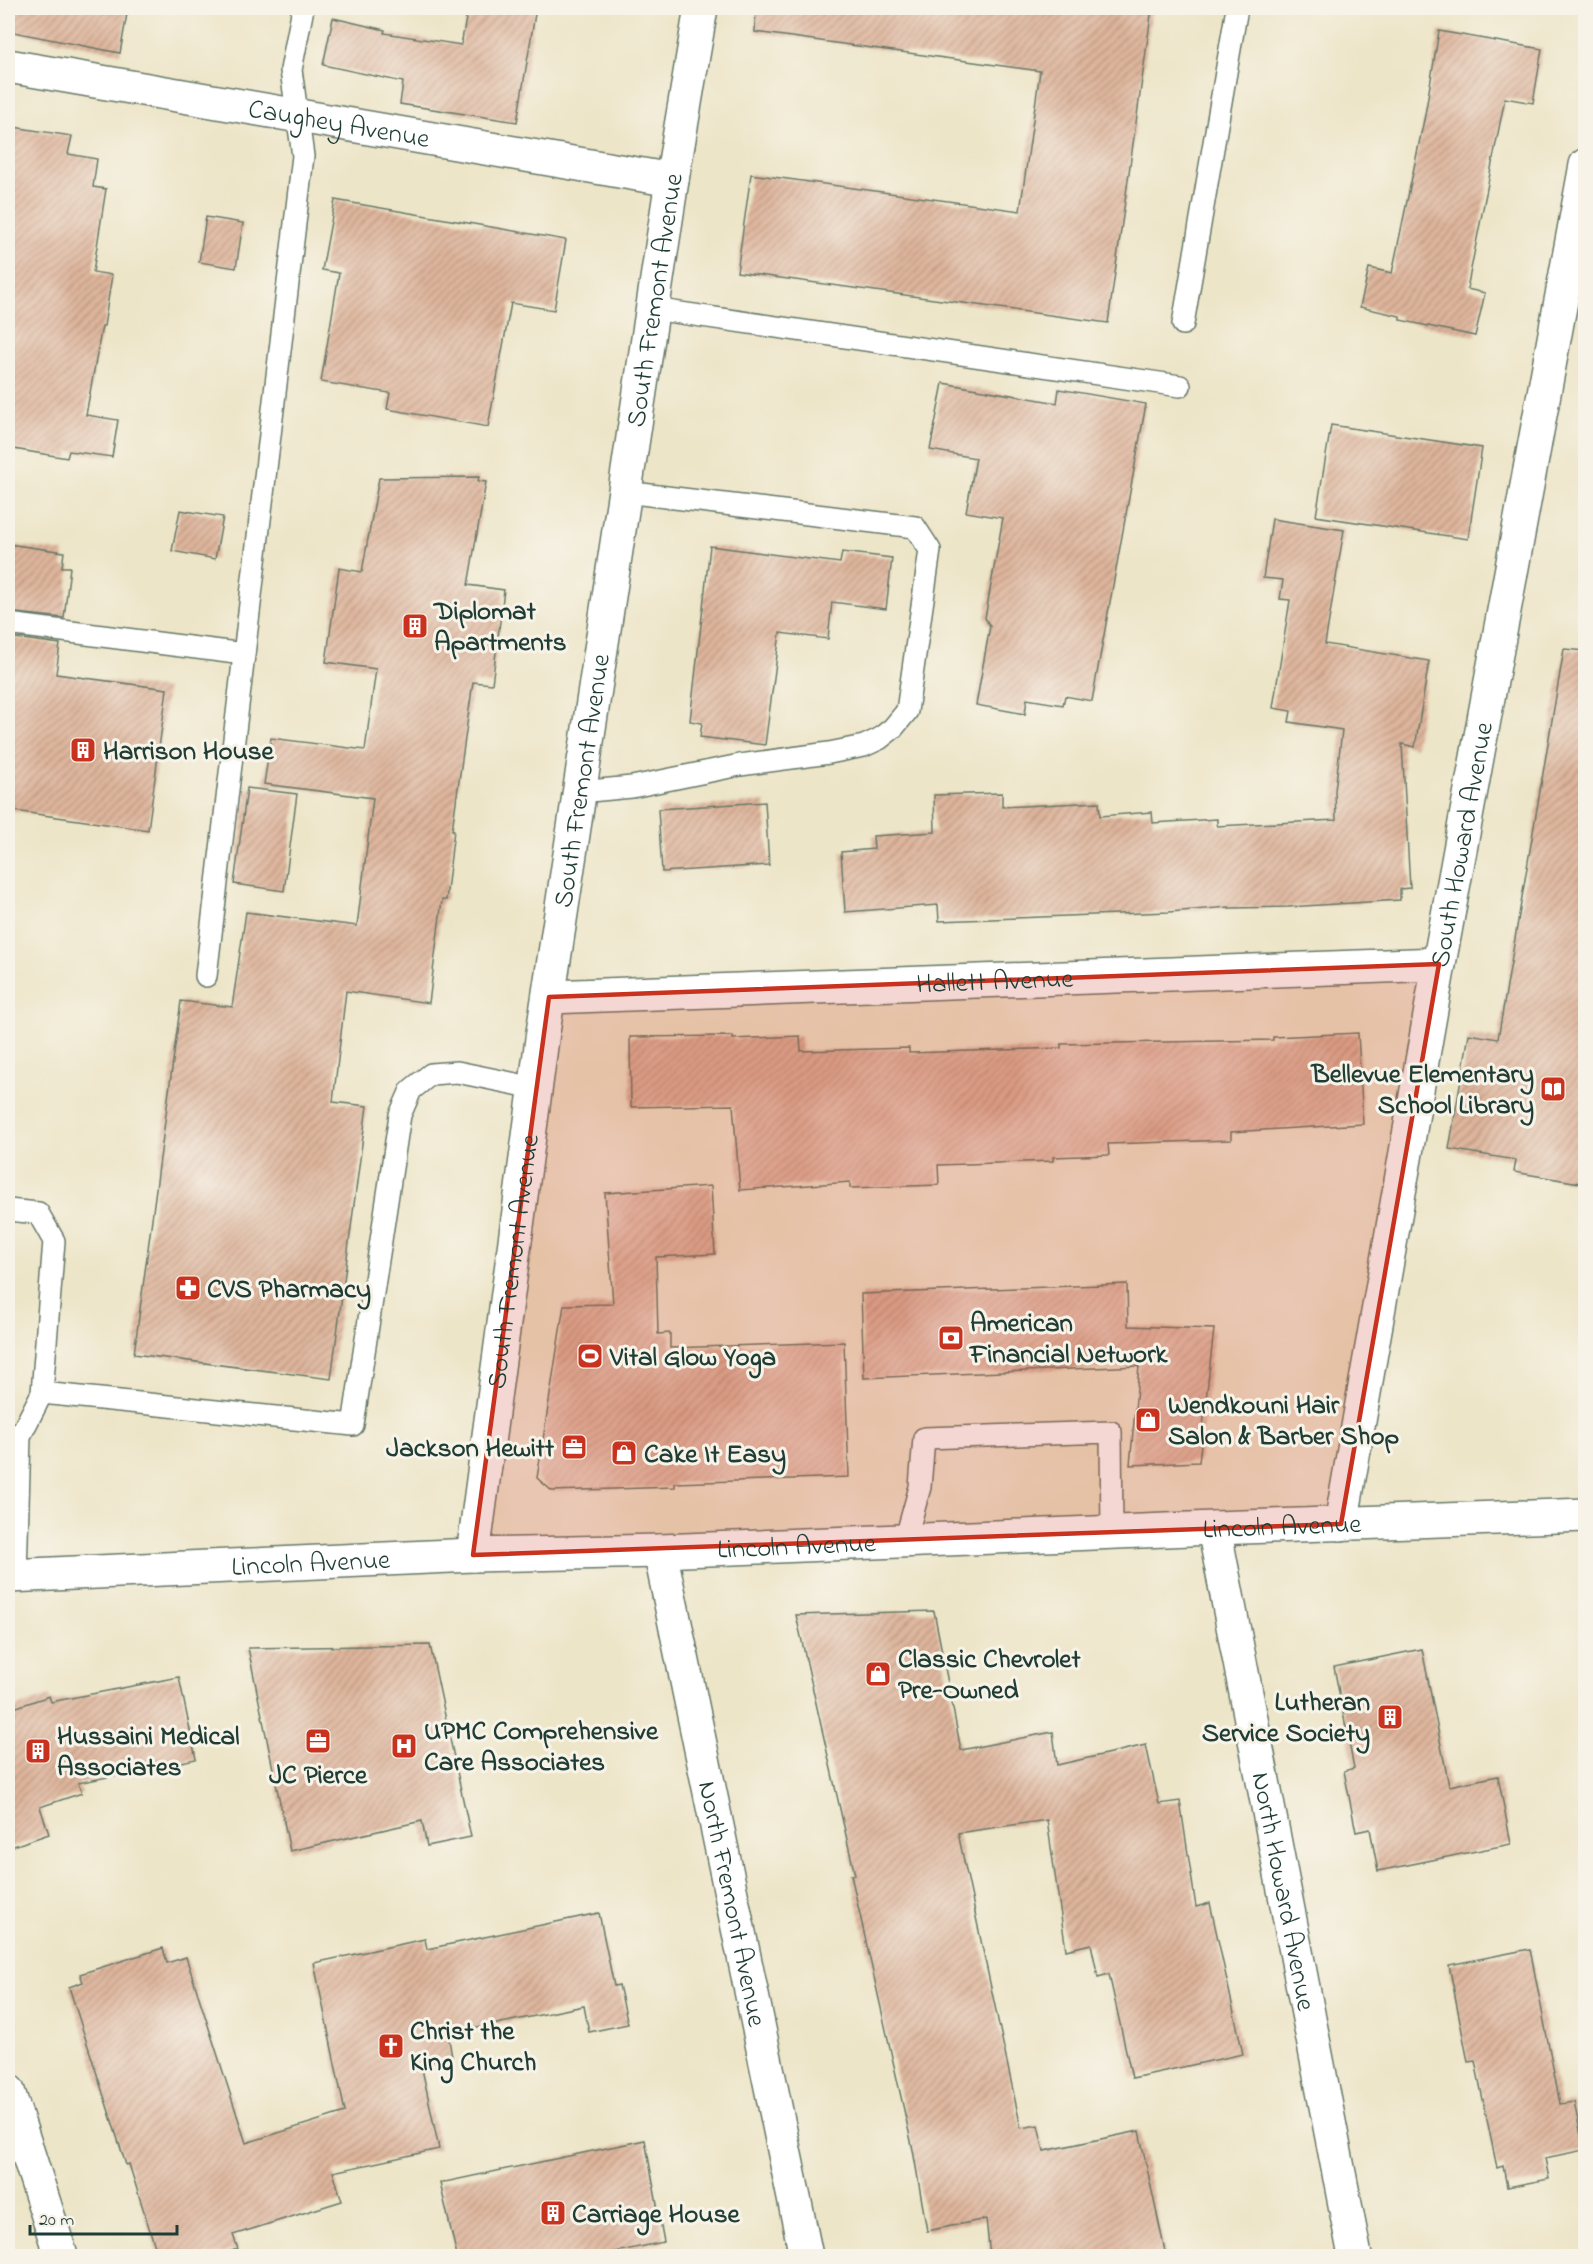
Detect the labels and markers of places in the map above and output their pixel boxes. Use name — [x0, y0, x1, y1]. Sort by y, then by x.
place label: Diplomat Apartments — [432, 593, 567, 663]
building icon: Diplomat Apartments — [400, 611, 430, 641]
place label: Harrison House — [103, 733, 275, 772]
building icon: Harrison House — [68, 735, 98, 765]
place label: Bellevue Elementary School Library — [1310, 1056, 1534, 1126]
library icon: Bellevue Elementary School Library — [1538, 1074, 1568, 1104]
place label: CVS Pharmacy — [207, 1271, 371, 1310]
pharmacy icon: CVS Pharmacy — [173, 1273, 203, 1303]
place label: American Financial Network — [968, 1305, 1169, 1375]
bank icon: American Financial Network — [936, 1323, 966, 1353]
place label: Vital Glow Yoga — [609, 1339, 776, 1379]
sports icon: Vital Glow Yoga — [575, 1341, 605, 1371]
place label: Wendkouni Hair Salon & Barber Shop — [1168, 1387, 1399, 1457]
shop icon: Wendkouni Hair Salon & Barber Shop — [1133, 1405, 1163, 1435]
place label: Jackson Hewitt — [386, 1430, 555, 1469]
office icon: Jackson Hewitt — [559, 1432, 589, 1462]
place label: Cake It Easy — [644, 1436, 786, 1475]
shop icon: Cake It Easy — [609, 1438, 639, 1468]
place label: Classic Chevrolet Pre-Owned — [898, 1641, 1081, 1711]
shop icon: Classic Chevrolet Pre-Owned — [863, 1659, 893, 1689]
place label: Lutheran Service Society — [1202, 1684, 1370, 1754]
building icon: Lutheran Service Society — [1375, 1702, 1405, 1732]
place label: UPMC Comprehensive Care Associates — [424, 1713, 659, 1783]
place label: Hussaini Medical Associates — [57, 1718, 240, 1788]
office icon: JC Pierce — [303, 1726, 333, 1756]
hospital icon: UPMC Comprehensive Care Associates — [389, 1731, 419, 1761]
building icon: Hussaini Medical Associates — [23, 1736, 53, 1766]
place label: JC Pierce — [269, 1757, 368, 1796]
place label: Christ the King Church — [410, 2013, 536, 2084]
church icon: Christ the King Church — [376, 2031, 406, 2061]
place label: Carriage House — [572, 2196, 740, 2236]
building icon: Carriage House — [538, 2198, 568, 2228]

